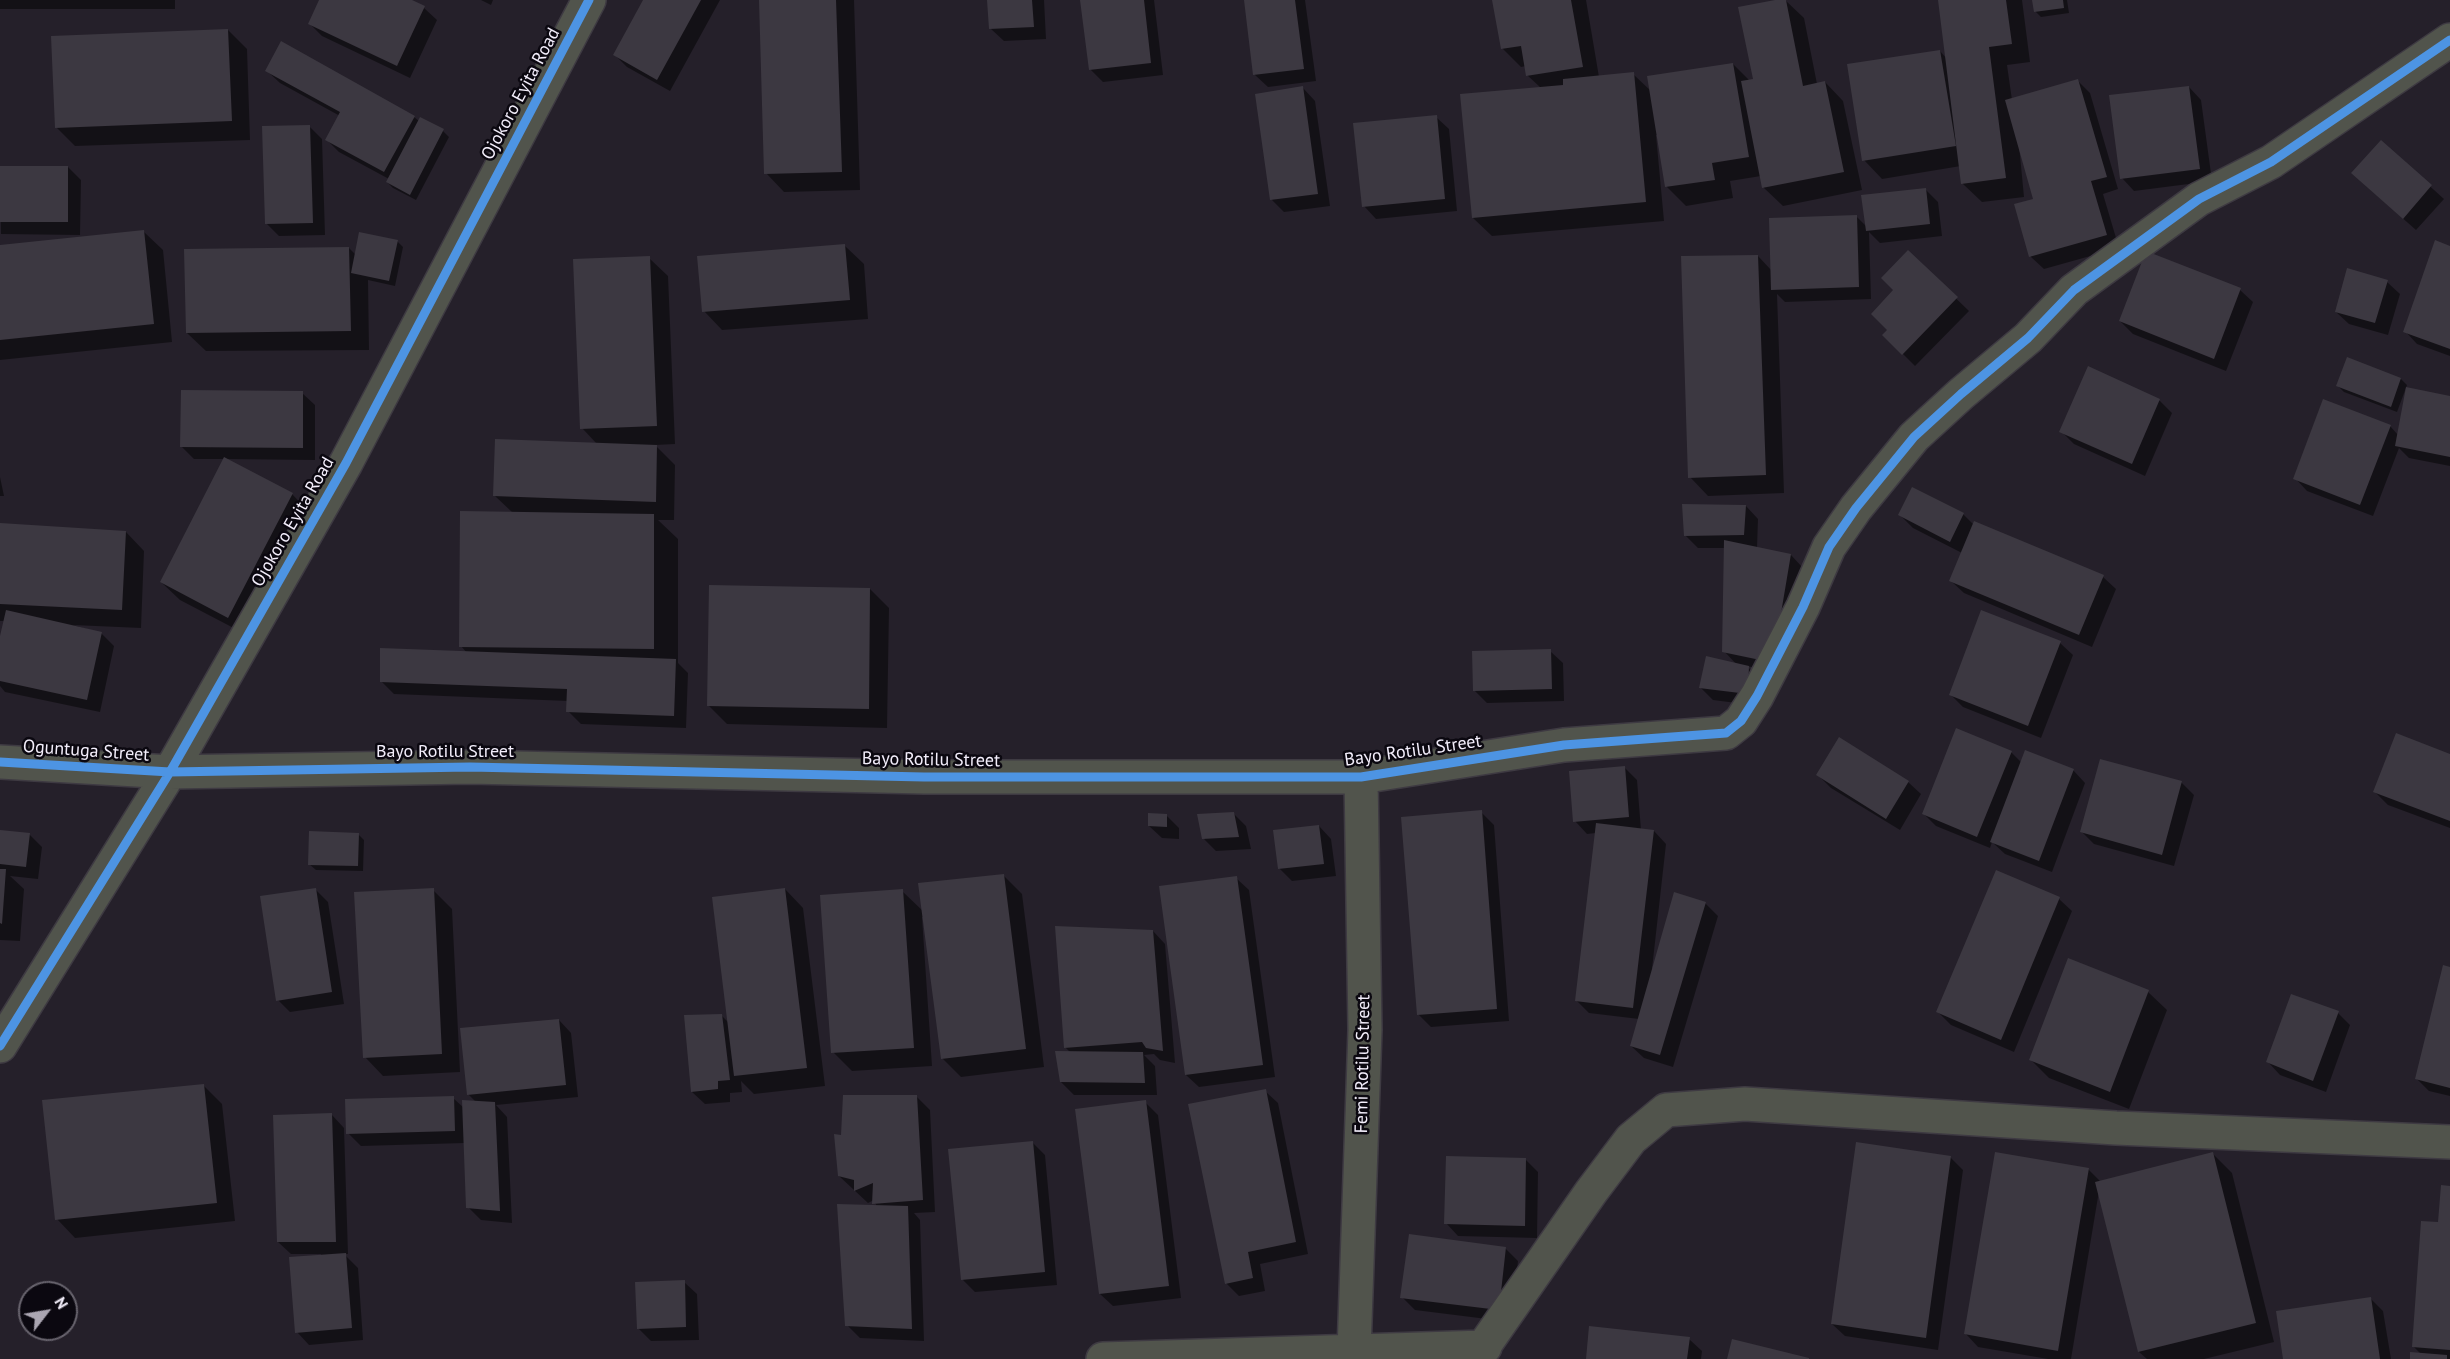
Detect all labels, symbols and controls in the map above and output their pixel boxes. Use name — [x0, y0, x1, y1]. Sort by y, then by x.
street label: Ojokoro Eyita Road — [477, 24, 565, 164]
street label: Ojokoro Eyita Road — [247, 453, 339, 591]
street label: Bayo Rotilu Street — [1343, 731, 1483, 771]
street label: Oguntuga Street — [22, 736, 150, 766]
street label: Bayo Rotilu Street — [376, 741, 514, 763]
street label: Bayo Rotilu Street — [862, 748, 1000, 772]
street label: Femi Rotilu Street — [1351, 994, 1375, 1134]
north arrow — [18, 1281, 78, 1341]
text: N — [50, 1293, 73, 1312]

